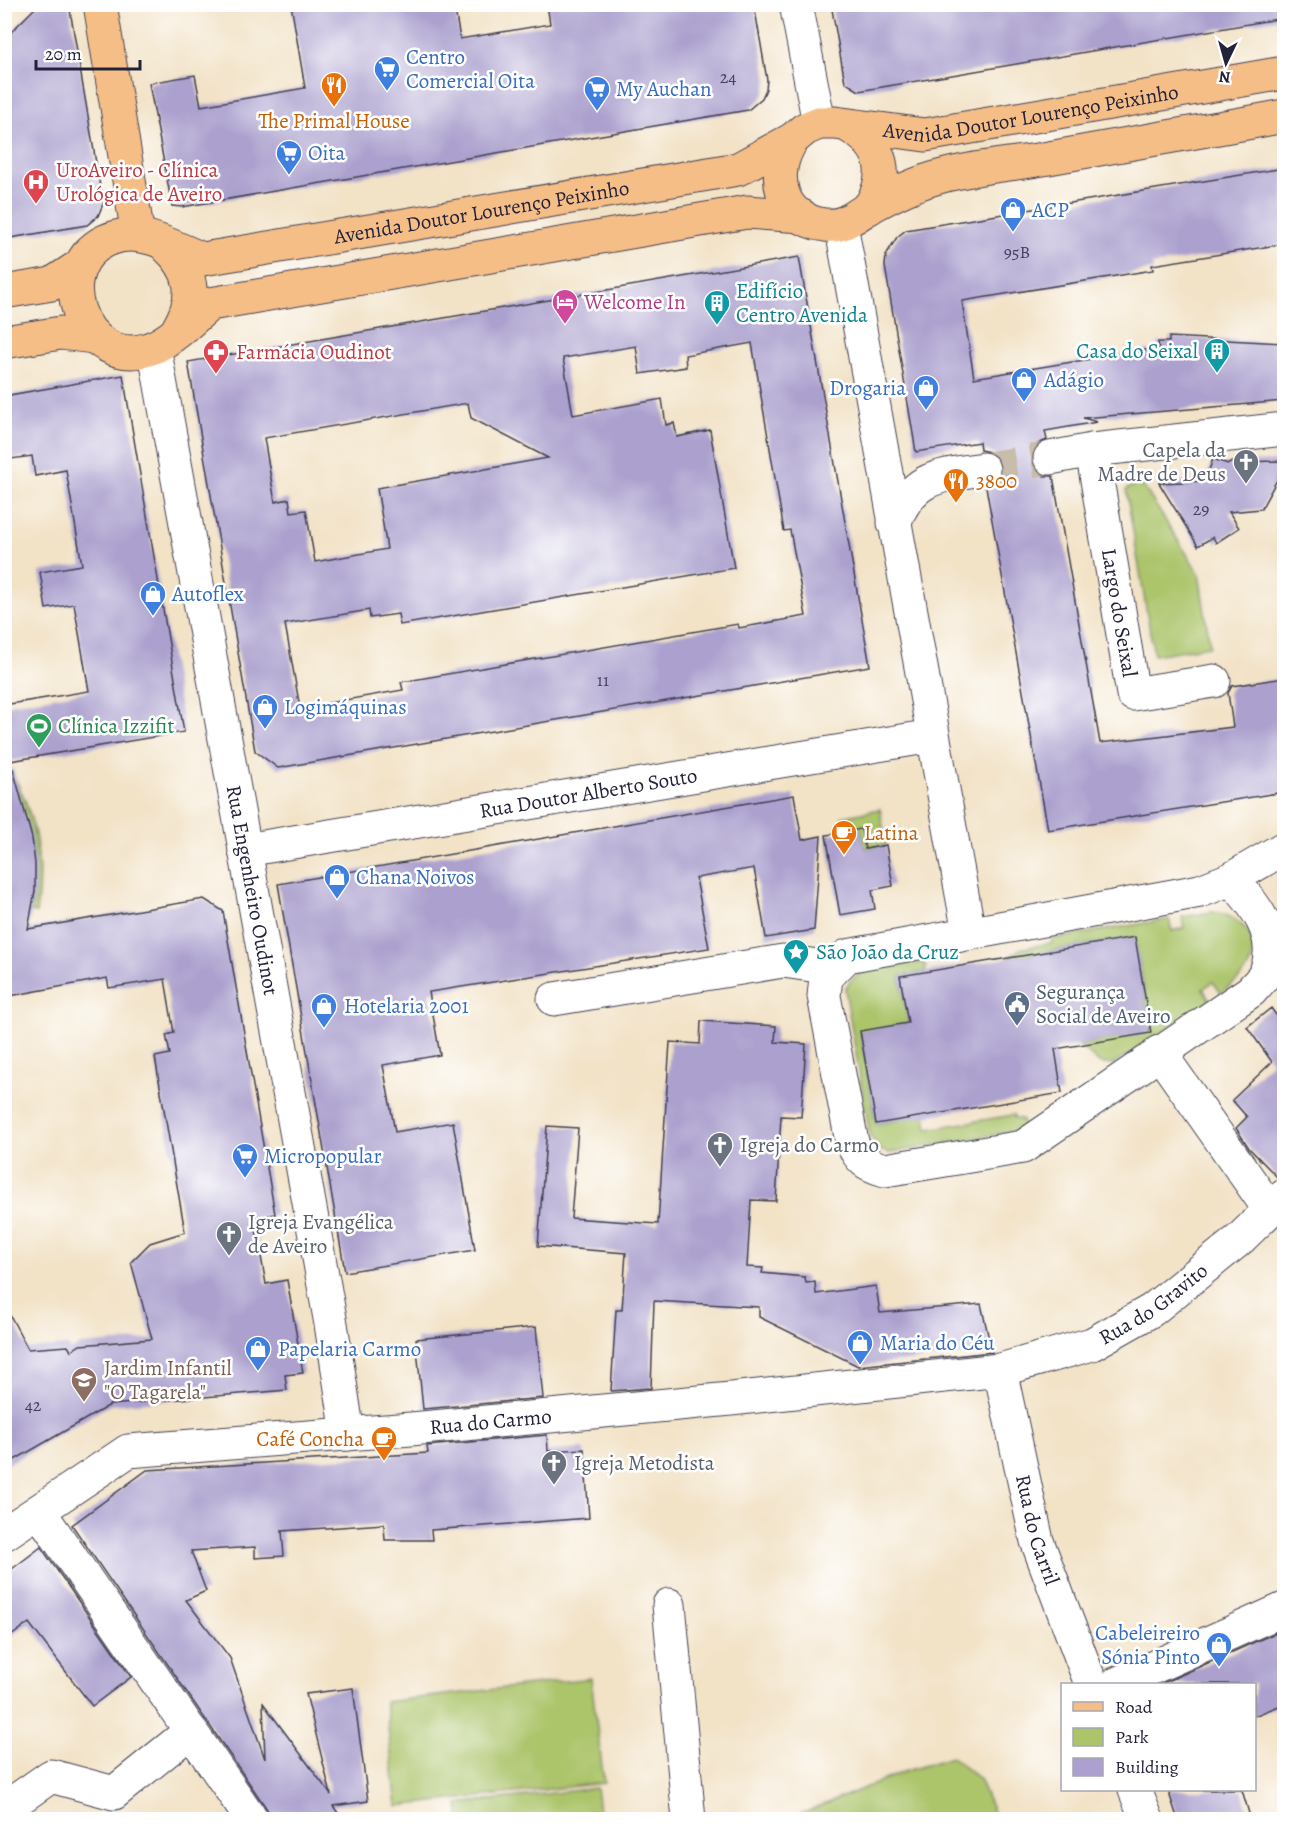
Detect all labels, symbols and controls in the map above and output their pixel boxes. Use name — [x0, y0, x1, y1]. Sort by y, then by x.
scale bar — [36, 33, 140, 71]
north arrow — [1196, 33, 1256, 93]
text: 20 m — [45, 42, 82, 66]
place label: Centro Comercial Oita — [406, 43, 535, 95]
supermarket icon: Centro Comercial Oita — [372, 54, 402, 92]
house number: 24 — [720, 65, 736, 89]
text: N — [1218, 65, 1232, 88]
restaurant icon: The Primal House — [319, 70, 349, 108]
supermarket icon: My Auchan — [582, 74, 612, 112]
place label: My Auchan — [616, 75, 712, 103]
street label: Avenida Doutor Lourenço Peixinho — [881, 77, 1181, 149]
place label: The Primal House — [258, 107, 410, 135]
supermarket icon: Oita — [274, 138, 304, 176]
place label: Oita — [308, 139, 345, 167]
place label: UroAveiro - Clínica Urológica de Aveiro — [56, 156, 222, 208]
hospital icon: UroAveiro - Clínica Urológica de Aveiro — [21, 167, 51, 205]
street label: Avenida Doutor Lourenço Peixinho — [331, 174, 631, 251]
shop icon: ACP — [998, 195, 1028, 233]
place label: ACP — [1031, 196, 1069, 224]
house number: 95B — [1004, 240, 1030, 264]
place label: Edifício Centro Avenida — [736, 277, 868, 329]
hotel icon: Welcome In — [550, 287, 580, 325]
place label: Welcome In — [583, 288, 686, 316]
building icon: Edifício Centro Avenida — [702, 288, 732, 326]
building icon: Casa do Seixal — [1202, 336, 1232, 374]
pharmacy icon: Farmácia Oudinot — [201, 337, 231, 375]
place label: Casa do Seixal — [1076, 337, 1198, 365]
place label: Farmácia Oudinot — [236, 338, 392, 366]
shop icon: Adágio — [1009, 365, 1039, 403]
place label: Adágio — [1043, 366, 1104, 394]
shop icon: Drogaria — [911, 373, 941, 411]
place label: Drogaria — [829, 374, 906, 402]
place label: Capela da Madre de Deus — [1097, 436, 1226, 488]
church icon: Capela da Madre de Deus — [1231, 447, 1261, 485]
restaurant icon: 3800 — [941, 466, 971, 504]
place label: 3800 — [976, 467, 1017, 495]
house number: 29 — [1193, 497, 1209, 521]
street label: Largo do Seixal — [1095, 546, 1144, 679]
shop icon: Autoflex — [138, 579, 168, 617]
place label: Autoflex — [171, 580, 244, 608]
house number: 11 — [597, 668, 609, 692]
shop icon: Logimáquinas — [250, 692, 280, 730]
place label: Logimáquinas — [284, 693, 407, 721]
sports icon: Clínica Izzifit — [24, 711, 54, 749]
place label: Clínica Izzifit — [58, 712, 174, 740]
street label: Rua Doutor Alberto Souto — [477, 761, 699, 825]
street label: Rua Engenheiro Oudinot — [220, 783, 285, 998]
cafe icon: Latina — [829, 818, 859, 856]
place label: Latina — [864, 819, 919, 847]
shop icon: Chana Noivos — [322, 862, 352, 900]
place label: Chana Noivos — [356, 863, 475, 891]
place icon: São João da Cruz — [781, 937, 811, 975]
place label: São João da Cruz — [816, 938, 959, 966]
place label: Segurança Social de Aveiro — [1036, 978, 1170, 1030]
public building icon: Segurança Social de Aveiro — [1002, 989, 1032, 1027]
shop icon: Hotelaria 2001 — [309, 991, 339, 1029]
place label: Hotelaria 2001 — [344, 992, 469, 1020]
church icon: Igreja do Carmo — [705, 1130, 735, 1168]
place label: Igreja do Carmo — [740, 1131, 879, 1159]
supermarket icon: Micropopular — [230, 1141, 260, 1179]
place label: Micropopular — [264, 1142, 382, 1170]
place label: Igreja Evangélica de Aveiro — [248, 1208, 394, 1260]
church icon: Igreja Evangélica de Aveiro — [214, 1219, 244, 1257]
street label: Rua do Gravito — [1094, 1256, 1214, 1351]
shop icon: Maria do Céu — [845, 1328, 875, 1366]
place label: Maria do Céu — [880, 1329, 995, 1357]
shop icon: Papelaria Carmo — [243, 1334, 273, 1372]
place label: Papelaria Carmo — [278, 1335, 421, 1363]
place label: Jardim Infantil "O Tagarela" — [104, 1354, 232, 1406]
school or university icon: Jardim Infantil "O Tagarela" — [69, 1365, 99, 1403]
house number: 42 — [25, 1393, 42, 1417]
street label: Rua do Carmo — [428, 1402, 553, 1441]
cafe icon: Café Concha — [369, 1424, 399, 1462]
place label: Café Concha — [256, 1425, 364, 1453]
church icon: Igreja Metodista — [539, 1448, 569, 1486]
place label: Igreja Metodista — [574, 1449, 715, 1477]
street label: Rua do Carril — [1009, 1472, 1066, 1589]
place label: Cabeleireiro Sónia Pinto — [1095, 1619, 1200, 1671]
shop icon: Cabeleireiro Sónia Pinto — [1204, 1630, 1234, 1668]
legend — [1061, 1683, 1256, 1791]
text: Road — [1115, 1695, 1153, 1719]
text: Park — [1115, 1725, 1149, 1749]
text: Building — [1115, 1755, 1179, 1779]

